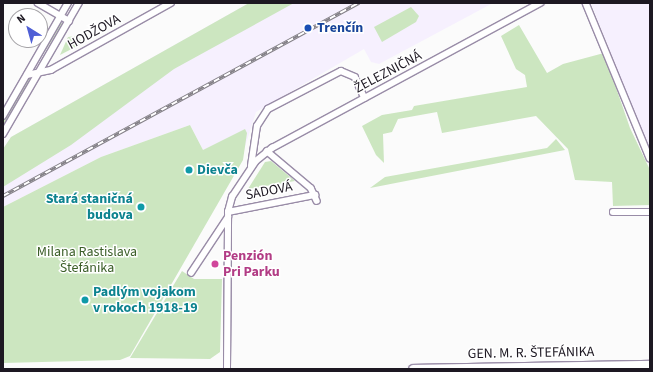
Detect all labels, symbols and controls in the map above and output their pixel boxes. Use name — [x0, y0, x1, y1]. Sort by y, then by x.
north arrow — [8, 8, 48, 48]
text: N — [14, 11, 29, 27]
street label: HODŽOVA — [65, 11, 123, 53]
place label: Trenčín — [317, 20, 363, 36]
marker: Trenčín — [302, 22, 314, 34]
street label: ŽELEZNIČNÁ — [351, 47, 425, 97]
place label: Dievča — [197, 162, 238, 178]
marker: Dievča — [184, 165, 194, 175]
street label: SADOVÁ — [244, 178, 294, 204]
place label: Stará staničná budova — [46, 191, 133, 224]
marker: Stará staničná budova — [136, 202, 146, 212]
park label: Milana Rastislava Štefánika — [37, 244, 137, 276]
place label: Penzión Pri Parku — [223, 248, 280, 280]
marker: Penzión Pri Parku — [210, 259, 220, 269]
place label: Padlým vojakom v rokoch 1918-19 — [93, 284, 198, 316]
marker: Padlým vojakom v rokoch 1918-19 — [80, 295, 90, 305]
street label: GEN. M. R. ŠTEFÁNIKA — [468, 343, 594, 363]

